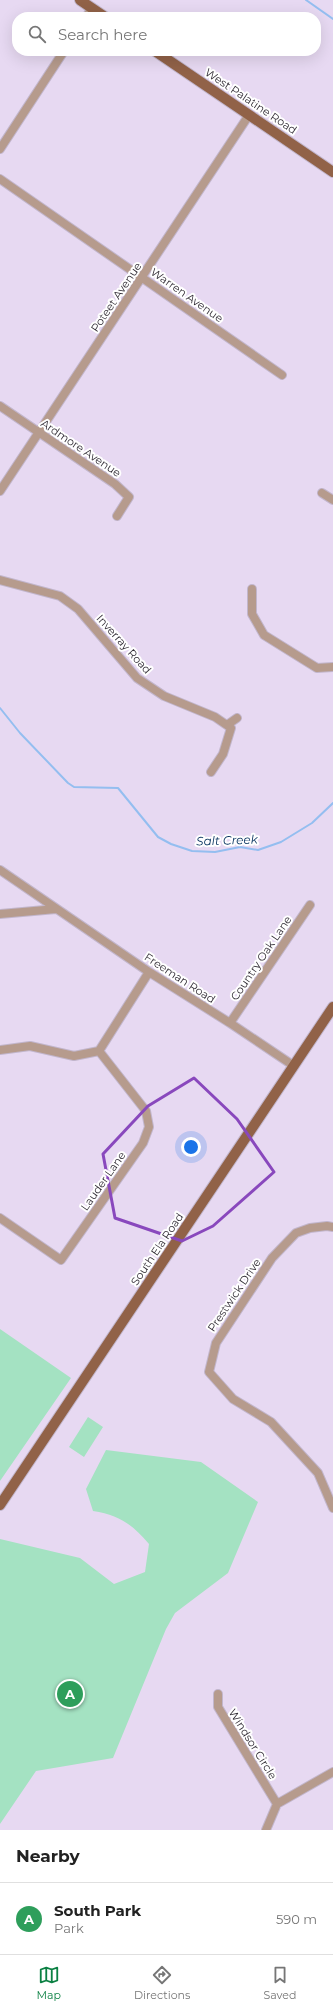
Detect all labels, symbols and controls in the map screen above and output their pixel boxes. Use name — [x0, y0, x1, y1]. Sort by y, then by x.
search box — [12, 12, 321, 56]
icon: search — [26, 23, 48, 45]
text: Search here — [58, 25, 147, 44]
street label: West Palatine Road — [202, 65, 300, 137]
street label: Poteet Avenue — [88, 259, 145, 335]
street label: Warren Avenue — [148, 265, 226, 325]
street label: Ardmore Avenue — [38, 416, 124, 480]
street label: Inverray Road — [94, 611, 154, 677]
water label: Salt Creek — [196, 831, 259, 849]
street label: Country Oak Lane — [227, 913, 295, 1003]
street label: Freeman Road — [142, 950, 218, 1006]
your location — [181, 1137, 201, 1157]
street label: Lauder Lane — [78, 1149, 129, 1213]
street label: South Ela Road — [128, 1210, 186, 1288]
street label: Prestwick Drive — [204, 1255, 264, 1334]
pin: A — [57, 1679, 83, 1709]
street label: Windsor Circle — [226, 1706, 280, 1782]
text: Nearby — [16, 1846, 80, 1866]
text: South Park — [54, 1901, 141, 1920]
text: A — [24, 1911, 34, 1927]
text: 590 m — [276, 1911, 317, 1927]
text: Park — [54, 1920, 84, 1936]
tab: Map — [37, 1964, 61, 2002]
tab: Directions — [134, 1964, 190, 2002]
tab: Saved — [263, 1964, 296, 2002]

